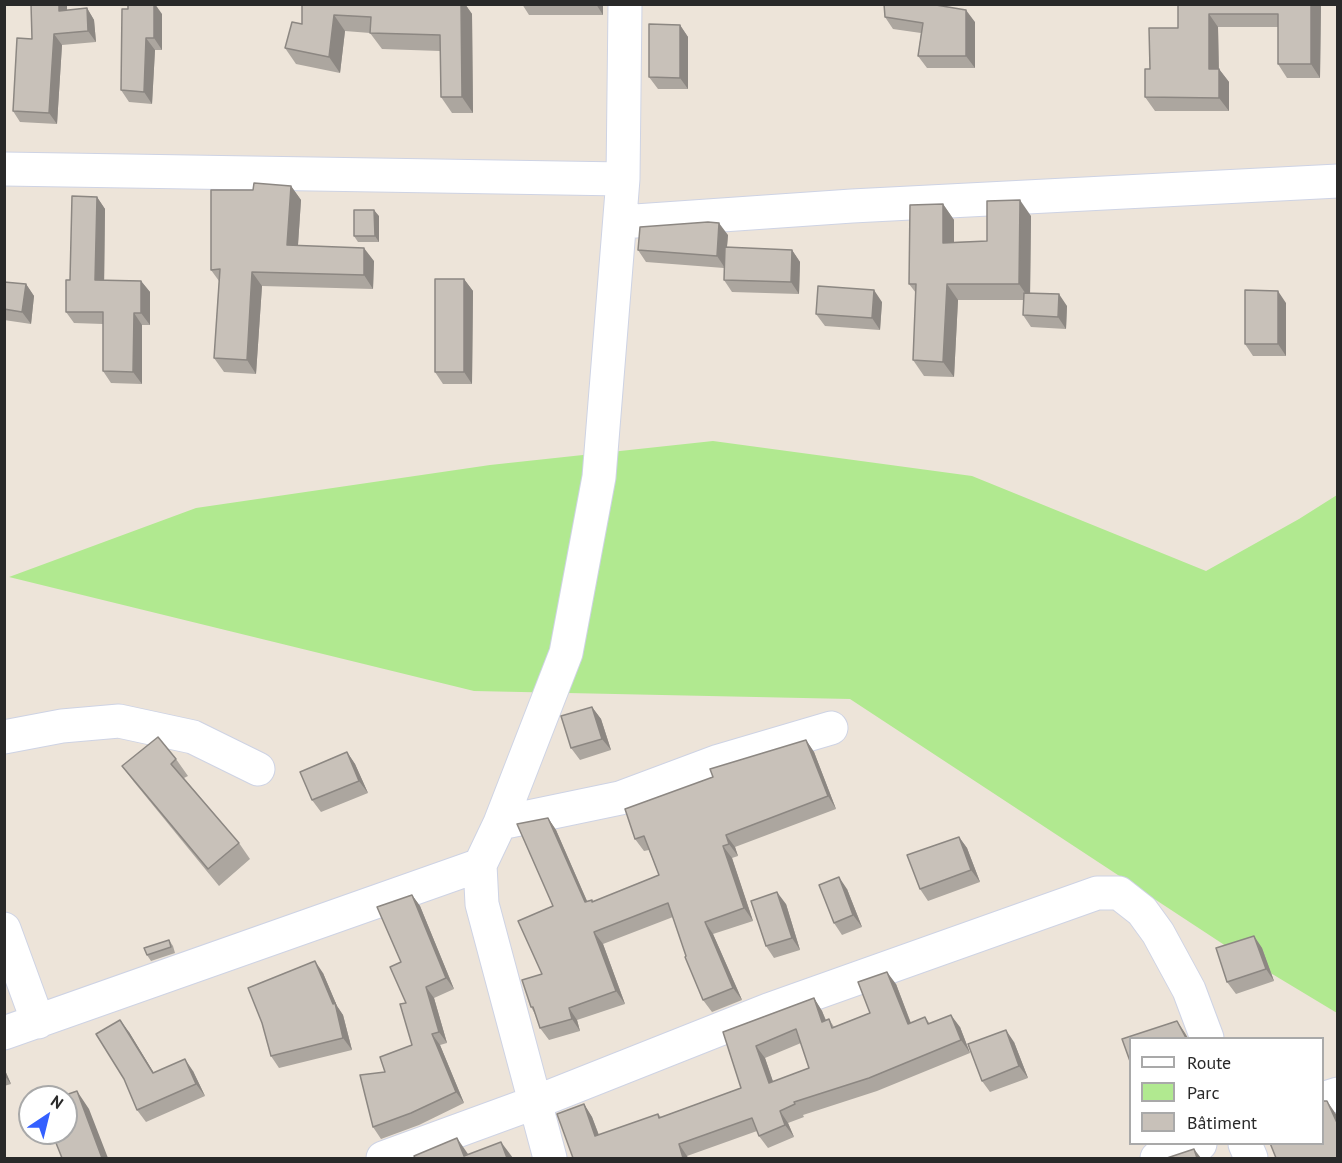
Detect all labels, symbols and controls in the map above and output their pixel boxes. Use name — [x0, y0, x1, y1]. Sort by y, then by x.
legend — [1129, 1037, 1324, 1145]
text: Route — [1187, 1051, 1231, 1074]
text: Parc — [1187, 1081, 1220, 1104]
north arrow — [18, 1085, 78, 1145]
text: N — [47, 1091, 67, 1113]
text: Bâtiment — [1187, 1111, 1257, 1134]

